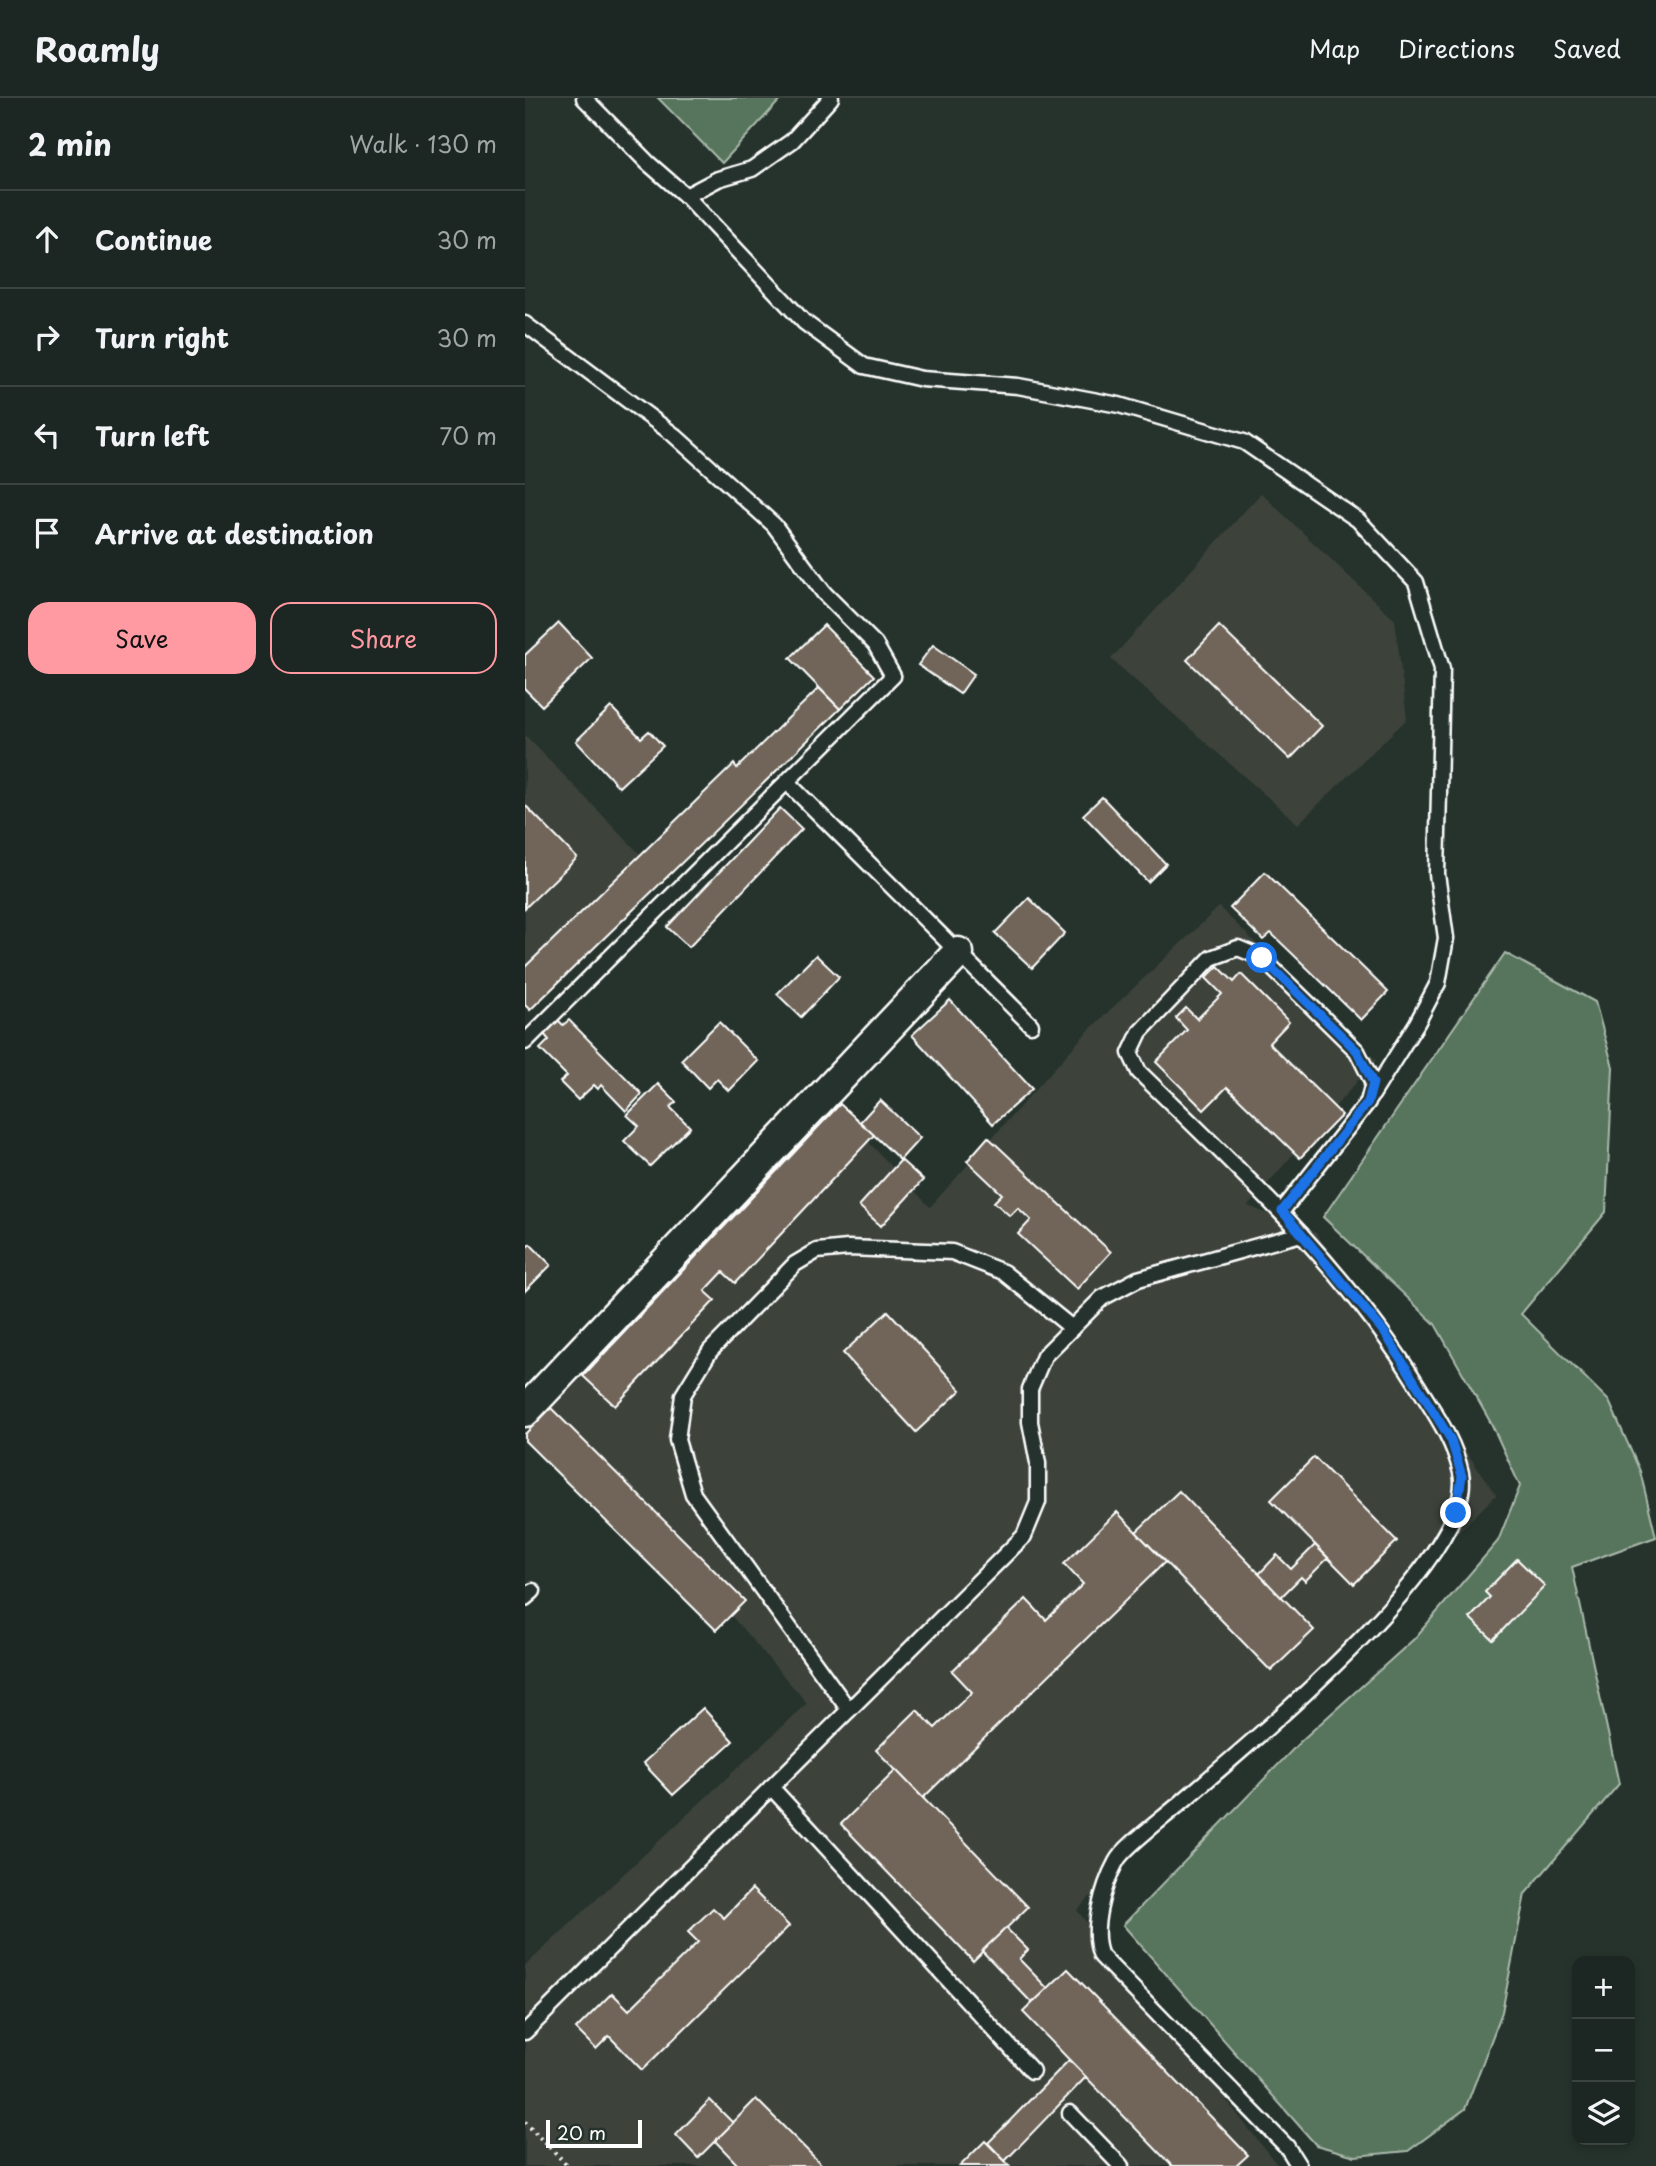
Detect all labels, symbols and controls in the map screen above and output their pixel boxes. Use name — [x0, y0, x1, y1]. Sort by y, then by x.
text: Roamly — [35, 23, 160, 73]
text: Map — [1309, 30, 1360, 66]
text: Directions — [1398, 30, 1515, 66]
text: Saved — [1553, 30, 1621, 66]
text: 2 min — [28, 121, 112, 166]
text: Walk · 130 m — [349, 126, 497, 161]
icon: ahead — [28, 220, 66, 258]
text: Continue — [95, 220, 212, 259]
text: 30 m — [436, 222, 497, 257]
icon: right — [28, 318, 66, 356]
text: Turn right — [95, 318, 229, 357]
text: 30 m — [436, 320, 497, 355]
icon: left — [28, 416, 66, 454]
text: Turn left — [95, 416, 210, 455]
text: 70 m — [439, 418, 497, 453]
icon: arrive — [28, 514, 66, 552]
text: Arrive at destination — [95, 514, 374, 553]
button: Save — [28, 602, 256, 674]
button: Share — [270, 602, 497, 674]
route start — [1246, 942, 1277, 973]
route end — [1440, 1497, 1471, 1528]
map controls — [1572, 1956, 1635, 2145]
button: + — [1572, 1956, 1635, 2019]
button: − — [1572, 2019, 1635, 2082]
button: layers — [1572, 2082, 1635, 2145]
scale bar — [546, 2117, 642, 2149]
text: 20 m — [557, 2118, 606, 2146]

